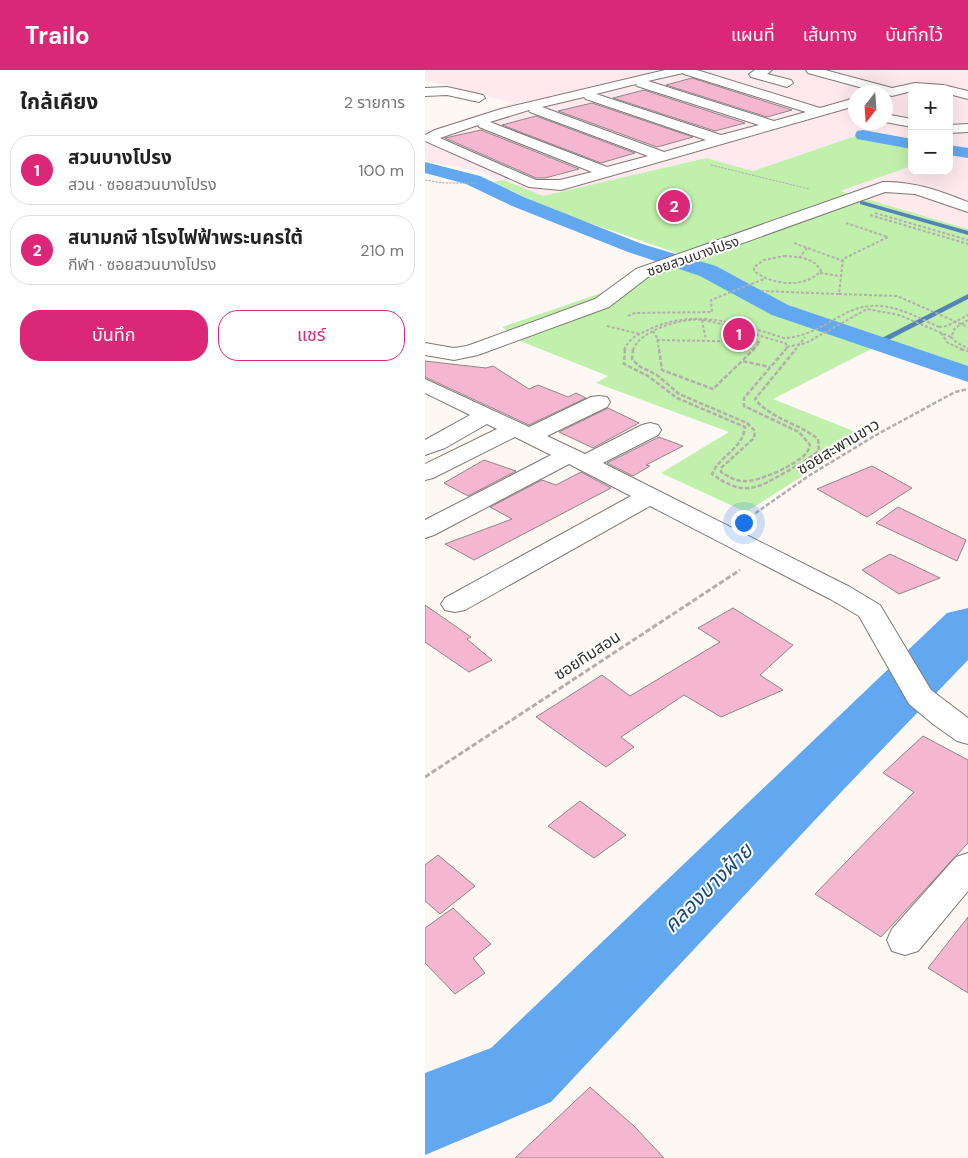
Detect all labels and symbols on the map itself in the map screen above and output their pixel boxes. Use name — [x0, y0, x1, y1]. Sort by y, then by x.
north arrow — [848, 85, 893, 130]
pin: 2 — [658, 187, 690, 225]
street label: ซอยสวนบางโปรง — [645, 232, 741, 280]
pin: 1 — [723, 315, 755, 353]
street label: ซอยสะพานขาว — [793, 414, 883, 479]
your location — [731, 510, 757, 536]
street label: ซอยทิมสอน — [550, 626, 625, 685]
water label: คลองบางฝ้าย — [657, 836, 760, 939]

